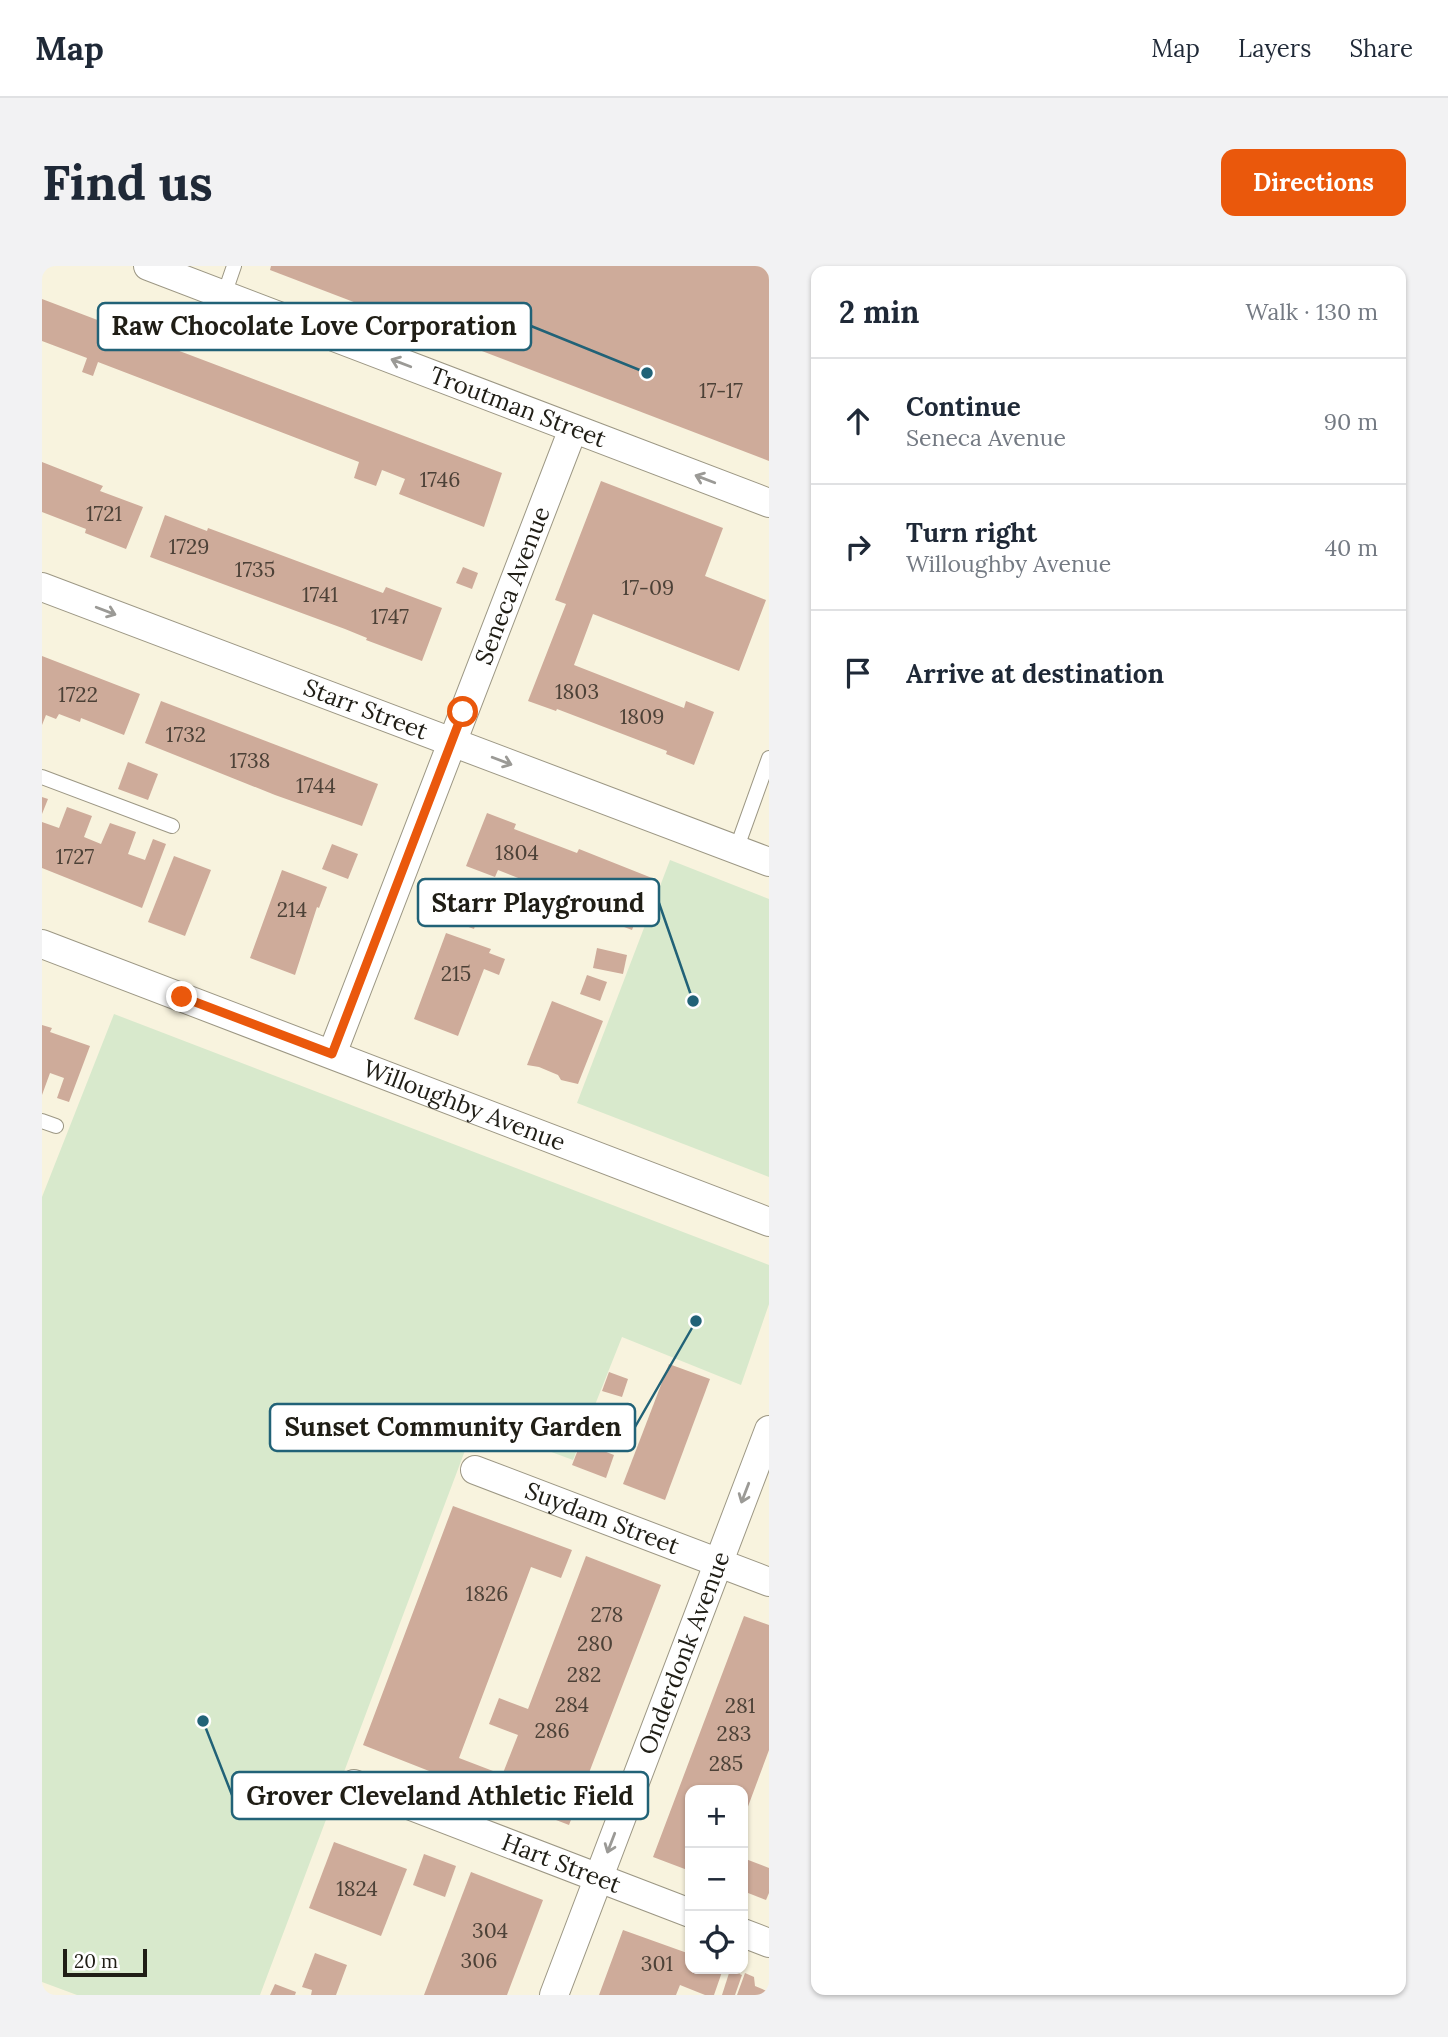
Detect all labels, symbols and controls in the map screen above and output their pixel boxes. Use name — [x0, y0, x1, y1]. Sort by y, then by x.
text: Map — [35, 27, 104, 69]
text: Map — [1151, 33, 1200, 64]
text: Layers — [1238, 33, 1311, 64]
text: Share — [1349, 33, 1413, 64]
button: Directions — [1221, 149, 1406, 216]
text: Find us — [42, 151, 213, 213]
text: 2 min — [839, 293, 919, 331]
text: Walk · 130 m — [1246, 297, 1378, 326]
callout: Raw Chocolate Love Corporation — [98, 303, 531, 350]
text: Raw Chocolate Love Corporation — [111, 309, 517, 342]
one-way arrow — [391, 356, 412, 368]
street label: Troutman Street — [426, 359, 611, 455]
house number: 17-17 — [699, 377, 743, 404]
text: Continue — [906, 390, 1021, 423]
icon: ahead — [839, 402, 877, 440]
text: 90 m — [1324, 407, 1378, 436]
text: Seneca Avenue — [906, 423, 1066, 452]
house number: 1746 — [420, 466, 460, 493]
one-way arrow — [695, 472, 717, 484]
house number: 1721 — [86, 500, 122, 527]
street label: Seneca Avenue — [468, 502, 557, 669]
text: Turn right — [906, 516, 1037, 549]
icon: right — [839, 528, 877, 566]
house number: 1729 — [169, 533, 209, 560]
text: 40 m — [1325, 533, 1378, 562]
text: Willoughby Avenue — [906, 549, 1111, 578]
house number: 1735 — [235, 556, 275, 583]
house number: 17-09 — [622, 574, 674, 601]
house number: 1741 — [302, 581, 338, 608]
house number: 1747 — [371, 603, 409, 630]
one-way arrow — [94, 606, 116, 618]
icon: arrive — [839, 654, 877, 692]
text: Arrive at destination — [906, 657, 1164, 690]
street label: Starr Street — [299, 671, 433, 747]
house number: 1803 — [555, 678, 599, 705]
house number: 1722 — [58, 681, 98, 708]
route start — [447, 696, 478, 727]
house number: 1809 — [620, 703, 664, 730]
house number: 1732 — [166, 721, 206, 748]
house number: 1738 — [230, 747, 270, 774]
one-way arrow — [491, 755, 513, 768]
house number: 1744 — [296, 772, 336, 799]
house number: 1804 — [495, 839, 539, 866]
house number: 1727 — [56, 843, 94, 870]
callout: Starr Playground — [418, 879, 659, 926]
text: Starr Playground — [431, 886, 645, 919]
house number: 214 — [277, 896, 307, 923]
house number: 215 — [441, 960, 471, 987]
route end — [166, 981, 197, 1012]
street label: Willoughby Avenue — [359, 1052, 570, 1158]
callout: Sunset Community Garden — [270, 1404, 635, 1451]
text: Sunset Community Garden — [284, 1410, 622, 1443]
street label: Suydam Street — [521, 1475, 684, 1562]
one-way arrow — [737, 1482, 750, 1504]
street label: Onderdonk Avenue — [631, 1547, 736, 1759]
house number: 1826 — [466, 1580, 508, 1607]
house number: 278 — [591, 1601, 623, 1628]
house number: 280 — [577, 1630, 613, 1657]
house number: 282 — [567, 1661, 601, 1688]
house number: 284 — [555, 1691, 589, 1718]
house number: 281 — [725, 1692, 755, 1719]
house number: 286 — [534, 1717, 570, 1744]
house number: 283 — [717, 1720, 751, 1747]
house number: 285 — [709, 1750, 743, 1777]
callout: Grover Cleveland Athletic Field — [232, 1772, 648, 1819]
text: Grover Cleveland Athletic Field — [246, 1779, 634, 1812]
map controls — [685, 1785, 748, 1974]
button: + — [685, 1785, 748, 1848]
street label: Hart Street — [497, 1826, 626, 1900]
one-way arrow — [604, 1832, 617, 1854]
button: − — [685, 1848, 748, 1911]
house number: 1824 — [336, 1875, 378, 1902]
button: locate — [685, 1911, 748, 1974]
house number: 304 — [472, 1917, 508, 1944]
scale bar — [63, 1946, 147, 1978]
house number: 306 — [461, 1947, 497, 1974]
text: 20 m — [74, 1949, 118, 1973]
house number: 301 — [641, 1950, 673, 1977]

